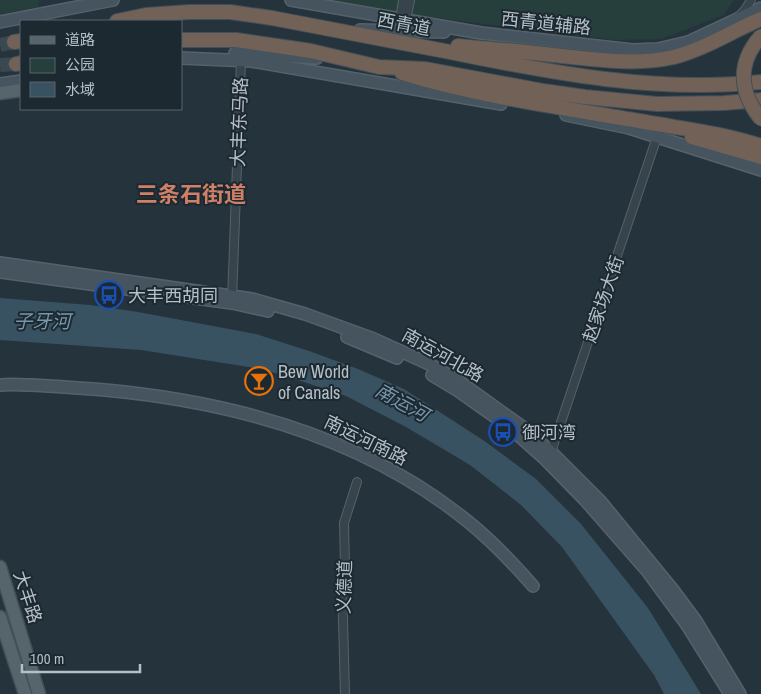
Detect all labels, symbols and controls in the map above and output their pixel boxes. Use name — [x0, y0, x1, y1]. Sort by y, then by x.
street label: 西青道辅路 — [500, 6, 592, 40]
street label: 西青道 — [375, 7, 433, 41]
legend — [20, 20, 182, 110]
text: 道路 — [65, 29, 95, 50]
text: 公园 — [65, 54, 95, 75]
street label: 大丰东马路 — [225, 77, 253, 167]
text: 水域 — [65, 79, 95, 100]
district label: 三条石街道 — [136, 179, 246, 209]
street label: 赵家场大街 — [577, 252, 629, 346]
bus stop icon: 大丰西胡同 — [94, 280, 124, 310]
place label: 大丰西胡同 — [128, 283, 218, 308]
water label: 子牙河 — [13, 308, 74, 334]
street label: 南运河北路 — [398, 322, 488, 388]
place label: Bew World of Canals — [278, 359, 349, 405]
bar icon: Bew World of Canals — [244, 366, 274, 396]
water label: 南运河 — [371, 377, 437, 429]
street label: 南运河南路 — [320, 409, 412, 471]
bus stop icon: 御河湾 — [488, 417, 518, 447]
place label: 御河湾 — [522, 420, 576, 445]
street label: 义德道 — [331, 560, 357, 614]
street label: 大丰路 — [8, 567, 48, 627]
scale bar — [22, 642, 140, 674]
text: 100 m — [30, 648, 64, 669]

